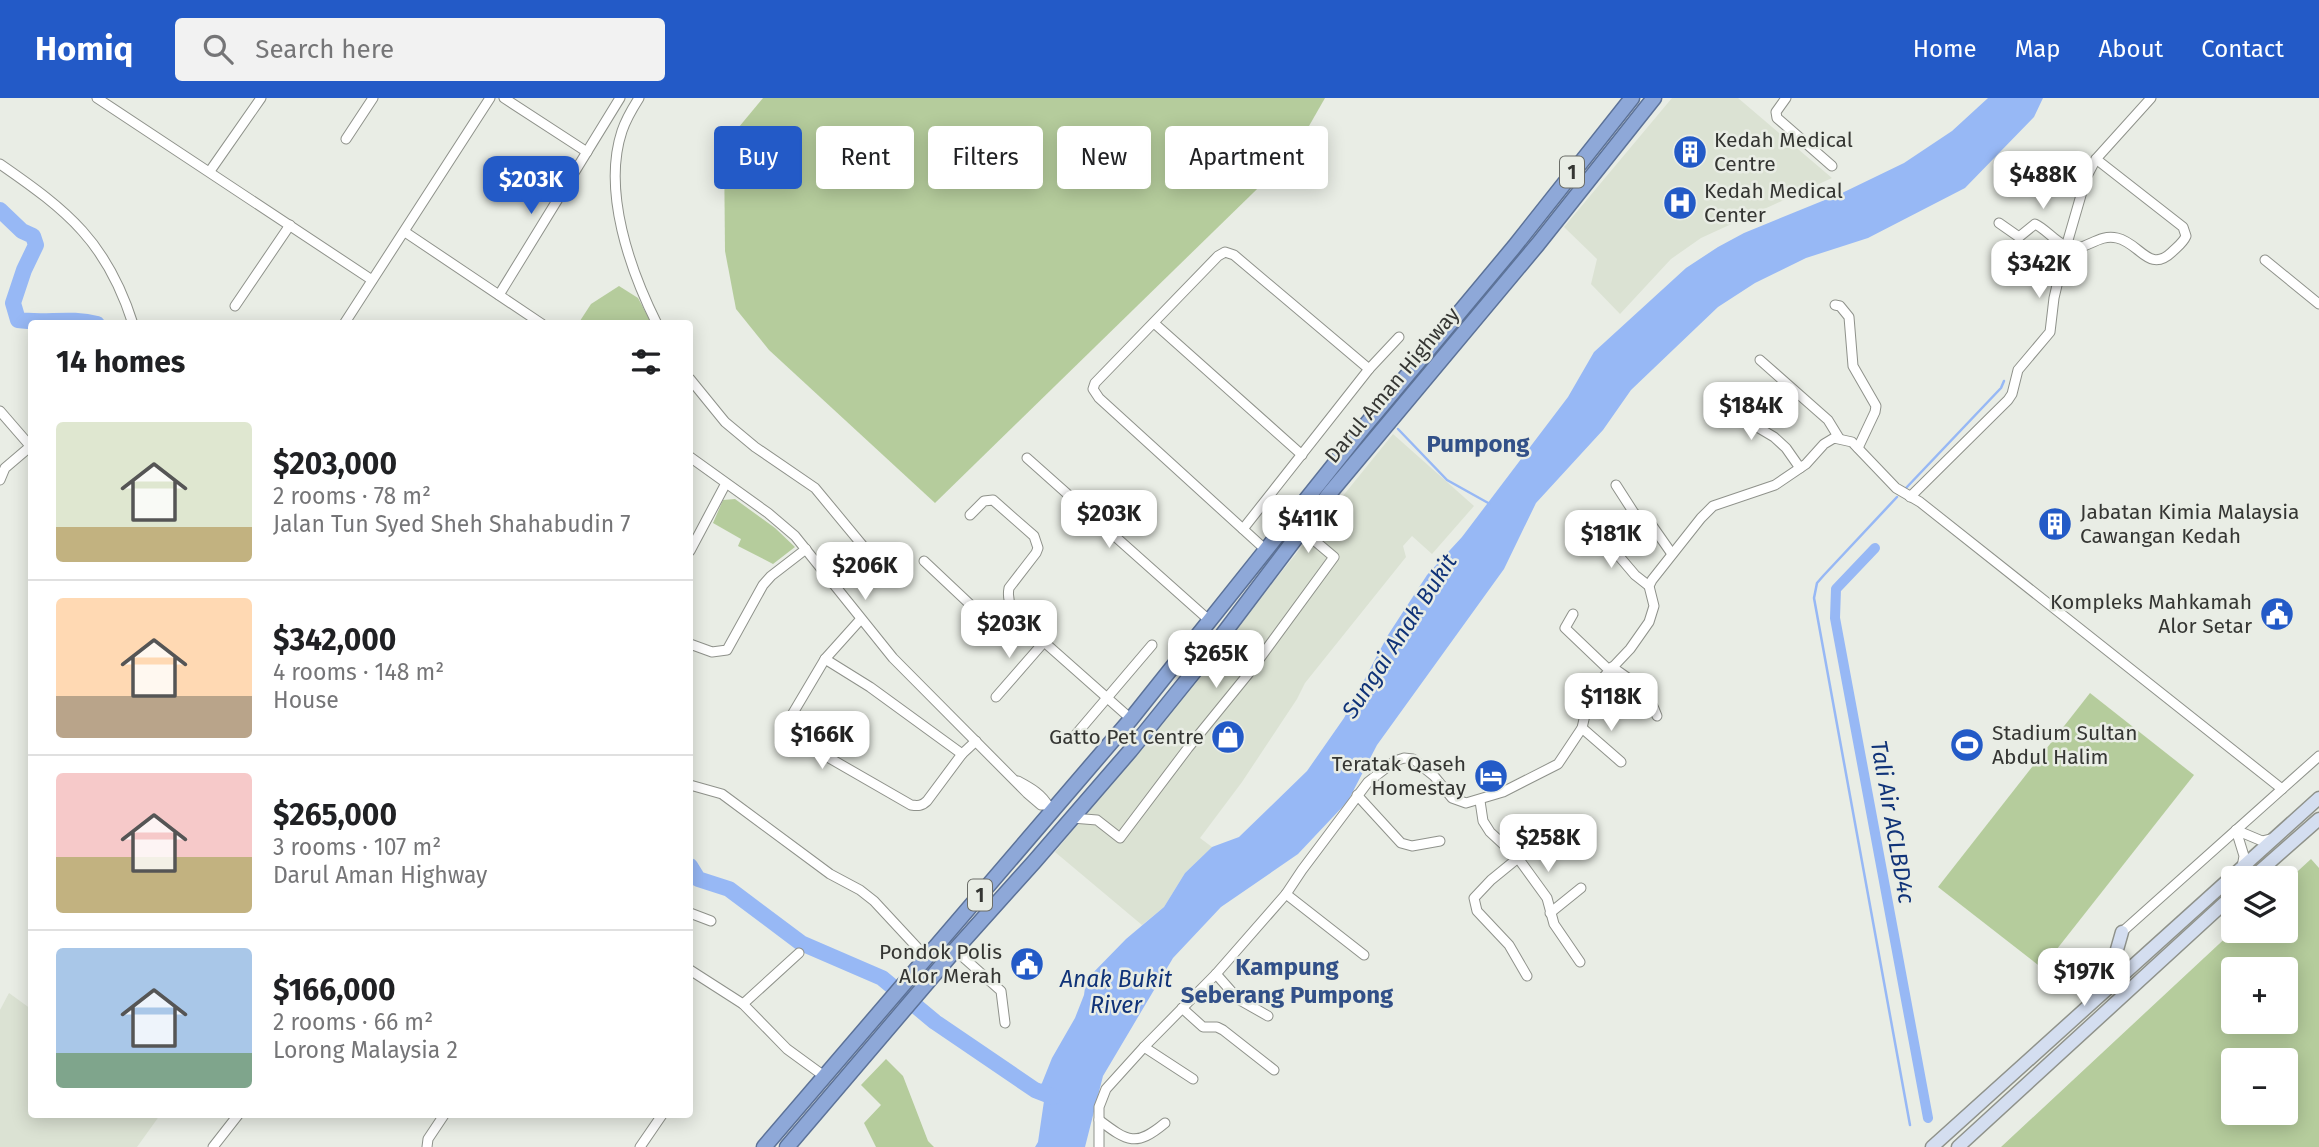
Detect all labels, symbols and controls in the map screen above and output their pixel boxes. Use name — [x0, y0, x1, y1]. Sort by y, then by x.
search box — [175, 18, 665, 81]
text: Homiq — [35, 29, 133, 69]
icon: search — [199, 30, 237, 68]
text: Search here — [255, 34, 394, 65]
text: Home — [1913, 35, 1977, 63]
text: Map — [2015, 35, 2061, 63]
text: About — [2099, 35, 2163, 63]
text: Contact — [2201, 35, 2284, 63]
chip: Buy — [714, 126, 802, 189]
chip: Rent — [816, 126, 914, 189]
chip: Filters — [928, 126, 1043, 189]
chip: New — [1057, 126, 1151, 189]
chip: Apartment — [1165, 126, 1328, 189]
place label: Kedah Medical Centre — [1714, 127, 1853, 177]
building icon: Kedah Medical Centre — [1671, 133, 1709, 171]
pin: $488K — [1994, 152, 2092, 211]
pin: $203K — [482, 156, 580, 216]
road number: 1 — [1560, 156, 1584, 188]
text: $488K — [2010, 160, 2076, 188]
text: $203K — [499, 165, 563, 193]
place label: Kedah Medical Center — [1704, 178, 1843, 228]
hospital icon: Kedah Medical Center — [1661, 184, 1699, 222]
pin: $342K — [1990, 240, 2088, 300]
text: $342K — [2007, 249, 2071, 277]
street label: Darul Aman Highway — [1319, 301, 1465, 468]
icon: filters — [627, 343, 665, 381]
text: 14 homes — [56, 344, 185, 380]
pin: $184K — [1702, 382, 1800, 442]
text: $184K — [1719, 391, 1783, 419]
district label: Pumpong — [1426, 430, 1530, 458]
text: $203,000 — [273, 446, 397, 482]
icon: home — [112, 450, 196, 534]
text: 2 rooms · 78 m² — [273, 482, 431, 510]
pin: $203K — [1060, 490, 1158, 550]
pin: $411K — [1259, 496, 1357, 555]
text: $203K — [1077, 499, 1141, 527]
place label: Jabatan Kimia Malaysia Cawangan Kedah — [2080, 499, 2300, 549]
text: $411K — [1278, 504, 1338, 532]
building icon: Jabatan Kimia Malaysia Cawangan Kedah — [2036, 505, 2074, 543]
text: Jalan Tun Syed Sheh Shahabudin 7 — [273, 510, 631, 538]
pin: $181K — [1562, 510, 1660, 570]
text: $181K — [1581, 519, 1641, 547]
pin: $206K — [816, 542, 914, 602]
water label: Sungai Anak Bukit — [1335, 548, 1463, 724]
text: $206K — [832, 551, 898, 579]
place label: Kompleks Mahkamah Alor Setar — [2050, 589, 2252, 639]
public building icon: Kompleks Mahkamah Alor Setar — [2258, 595, 2296, 633]
pin: $203K — [960, 601, 1058, 660]
text: $203K — [977, 609, 1041, 637]
text: $342,000 — [273, 622, 396, 658]
icon: home — [112, 626, 196, 710]
pin: $265K — [1167, 630, 1265, 690]
text: $265K — [1184, 639, 1248, 667]
text: 4 rooms · 148 m² — [273, 658, 444, 686]
pin: $118K — [1562, 674, 1660, 733]
text: $118K — [1581, 682, 1641, 710]
text: House — [273, 686, 339, 714]
pin: $166K — [773, 712, 871, 771]
shop icon: Gatto Pet Centre — [1209, 718, 1247, 756]
text: $166K — [791, 720, 853, 748]
place label: Stadium Sultan Abdul Halim — [1992, 720, 2138, 770]
place label: Gatto Pet Centre — [1049, 724, 1204, 750]
sports icon: Stadium Sultan Abdul Halim — [1948, 726, 1986, 764]
water label: Tali Air ACLBD4c — [1865, 738, 1921, 906]
place label: Teratak Qaseh Homestay — [1332, 751, 1467, 801]
hotel icon: Teratak Qaseh Homestay — [1472, 757, 1510, 795]
text: $265,000 — [273, 797, 397, 833]
icon: home — [112, 801, 196, 885]
pin: $258K — [1499, 814, 1597, 874]
text: $258K — [1516, 823, 1580, 851]
text: 3 rooms · 107 m² — [273, 833, 441, 861]
text: Darul Aman Highway — [273, 861, 487, 889]
map controls — [2221, 866, 2298, 1125]
button: layers — [2221, 866, 2298, 943]
road number: 1 — [968, 880, 992, 910]
place label: Pondok Polis Alor Merah — [879, 939, 1002, 989]
public building icon: Pondok Polis Alor Merah — [1008, 945, 1046, 983]
pin: $197K — [2035, 948, 2133, 1008]
district label: Kampung Seberang Pumpong — [1181, 953, 1394, 1009]
text: $197K — [2054, 957, 2114, 985]
button: + — [2221, 957, 2298, 1034]
water label: Anak Bukit River — [1059, 965, 1173, 1019]
text: $166,000 — [273, 972, 396, 1008]
icon: home — [112, 976, 196, 1060]
text: 2 rooms · 66 m² — [273, 1008, 433, 1036]
text: Lorong Malaysia 2 — [273, 1036, 458, 1064]
button: − — [2221, 1048, 2298, 1125]

